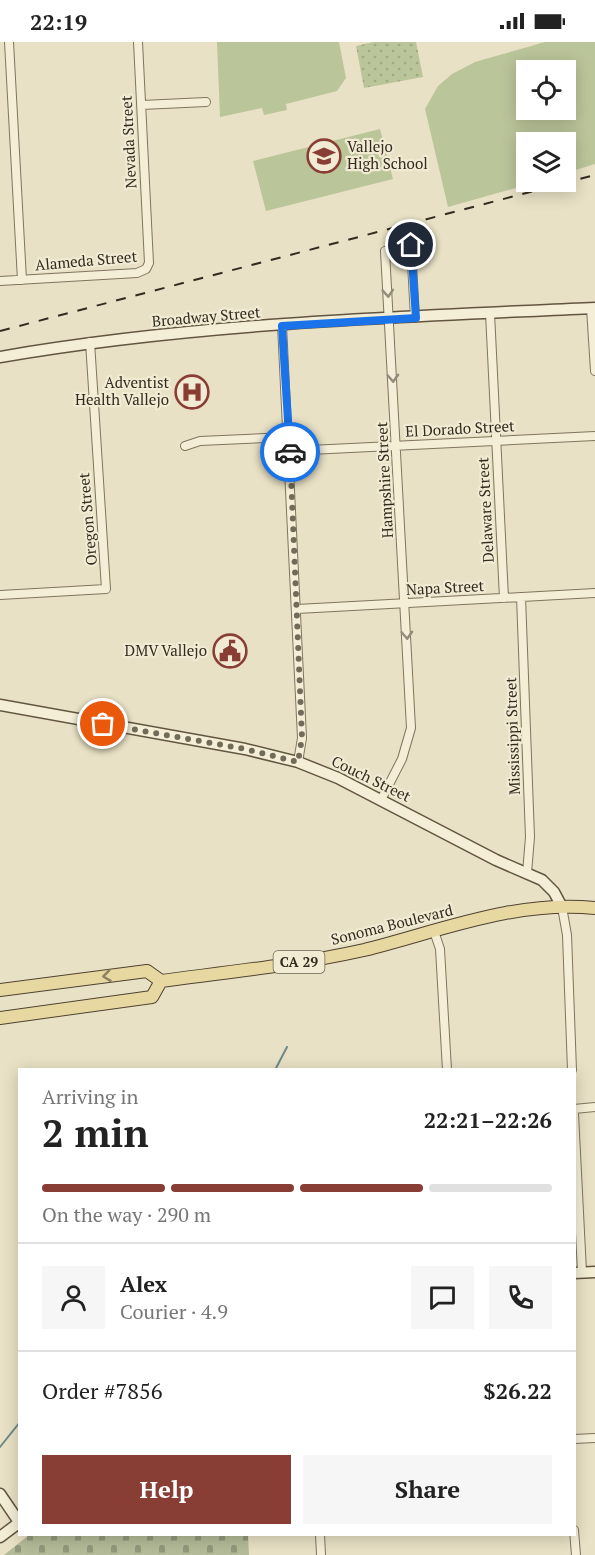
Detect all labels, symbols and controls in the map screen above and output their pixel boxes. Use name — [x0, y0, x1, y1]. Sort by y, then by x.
text: 22:19 — [30, 7, 87, 36]
map controls — [516, 60, 576, 192]
button: locate — [516, 60, 576, 120]
street label: Nevada Street — [116, 95, 140, 189]
button: layers — [516, 132, 576, 192]
place label: Vallejo High School — [347, 136, 428, 173]
school or university icon: Vallejo High School — [306, 138, 342, 174]
pin — [385, 219, 436, 270]
icon: home — [394, 228, 427, 261]
street label: Alameda Street — [34, 246, 138, 274]
one-way arrow — [381, 289, 394, 298]
street label: Broadway Street — [151, 301, 261, 331]
place label: Adventist Health Vallejo — [75, 372, 169, 409]
one-way arrow — [386, 373, 399, 382]
hospital icon: Adventist Health Vallejo — [174, 374, 210, 410]
street label: El Dorado Street — [405, 415, 516, 441]
street label: Hampshire Street — [371, 421, 397, 539]
courier — [260, 422, 320, 482]
icon: car — [274, 436, 307, 469]
street label: Delaware Street — [472, 456, 498, 563]
street label: Oregon Street — [73, 471, 101, 566]
street label: Napa Street — [405, 575, 485, 599]
one-way arrow — [400, 631, 413, 640]
public building icon: DMV Vallejo — [212, 633, 248, 669]
place label: DMV Vallejo — [125, 640, 207, 660]
street label: Mississippi Street — [500, 676, 524, 795]
pin — [77, 698, 128, 749]
icon: bag — [86, 707, 119, 740]
street label: Couch Street — [329, 750, 415, 806]
street label: Sonoma Boulevard — [329, 899, 455, 949]
road number: CA 29 — [274, 951, 324, 973]
one-way arrow — [102, 970, 111, 982]
text: Arriving in — [42, 1083, 138, 1110]
text: 22:21–22:26 — [424, 1105, 552, 1134]
text: 2 min — [42, 1106, 149, 1158]
text: On the way · 290 m — [42, 1201, 211, 1228]
button: person — [42, 1266, 105, 1329]
button: chat — [411, 1266, 474, 1329]
button: phone — [489, 1266, 552, 1329]
text: Alex — [120, 1269, 167, 1298]
text: Courier · 4.9 — [120, 1298, 228, 1325]
text: Order #7856 — [42, 1376, 162, 1405]
text: $26.22 — [483, 1376, 552, 1405]
button: Help — [42, 1455, 291, 1524]
button: Share — [303, 1455, 552, 1524]

